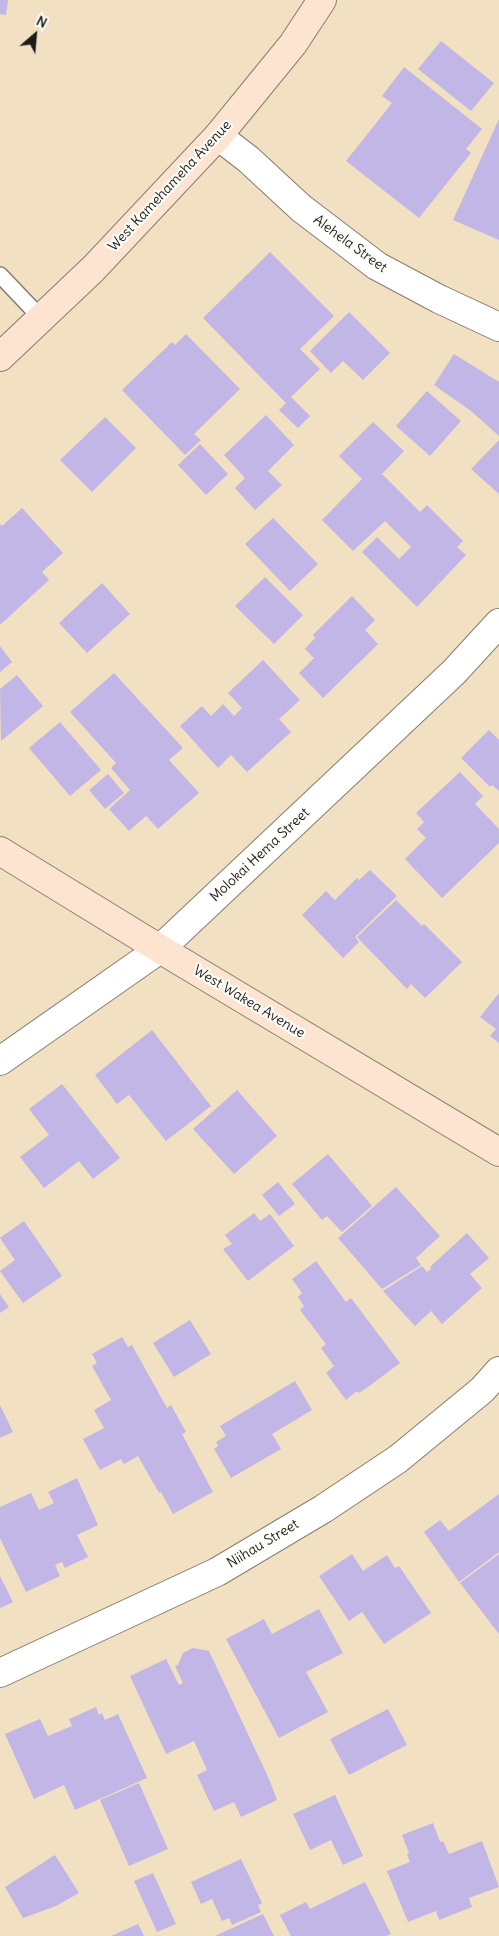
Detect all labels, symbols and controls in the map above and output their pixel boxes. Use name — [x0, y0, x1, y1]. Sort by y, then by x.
north arrow — [10, 10, 60, 60]
text: N — [33, 11, 50, 32]
street label: West Kamehameha Avenue — [105, 117, 235, 255]
street label: Alehela Street — [310, 212, 390, 276]
street label: Molokai Hema Street — [207, 804, 313, 906]
street label: West Wakea Avenue — [190, 962, 308, 1042]
street label: Niihau Street — [224, 1516, 302, 1572]

